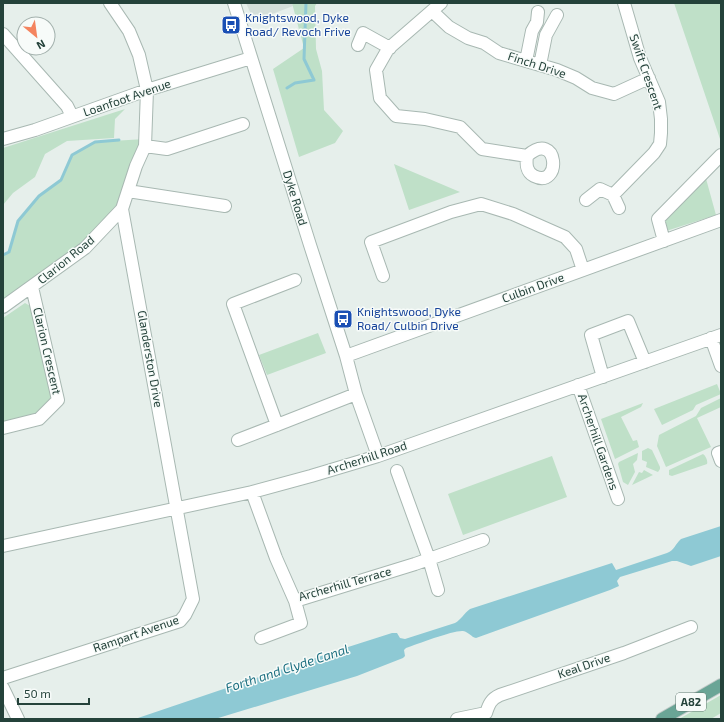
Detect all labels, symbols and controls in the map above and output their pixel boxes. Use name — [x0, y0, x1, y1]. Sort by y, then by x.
place label: Knightswood, Dyke Road/ Revoch Frive — [245, 10, 351, 38]
bus stop icon: Knightswood, Dyke Road/ Revoch Frive — [220, 14, 242, 36]
north arrow — [16, 16, 56, 56]
street label: Swift Crescent — [627, 32, 667, 112]
text: N — [34, 38, 48, 53]
street label: Finch Drive — [506, 48, 568, 80]
street label: Loanfoot Avenue — [81, 75, 172, 119]
street label: Dyke Road — [281, 168, 311, 227]
street label: Clarion Road — [34, 232, 97, 286]
street label: Culbin Drive — [500, 269, 566, 305]
place label: Knightswood, Dyke Road/ Culbin Drive — [357, 304, 461, 332]
street label: Clarion Crescent — [31, 306, 65, 396]
bus stop icon: Knightswood, Dyke Road/ Culbin Drive — [332, 308, 354, 330]
street label: Glanderston Drive — [136, 309, 166, 409]
street label: Archerhill Gardens — [576, 392, 622, 492]
street label: Archerhill Road — [325, 438, 408, 477]
street label: Archerhill Terrace — [297, 563, 393, 603]
street label: Rampart Avenue — [91, 612, 181, 654]
water label: Forth and Clyde Canal — [223, 640, 351, 695]
street label: Keal Drive — [556, 650, 612, 681]
scale bar — [18, 680, 89, 706]
text: 50 m — [24, 686, 51, 700]
road number: A82 — [676, 693, 706, 711]

